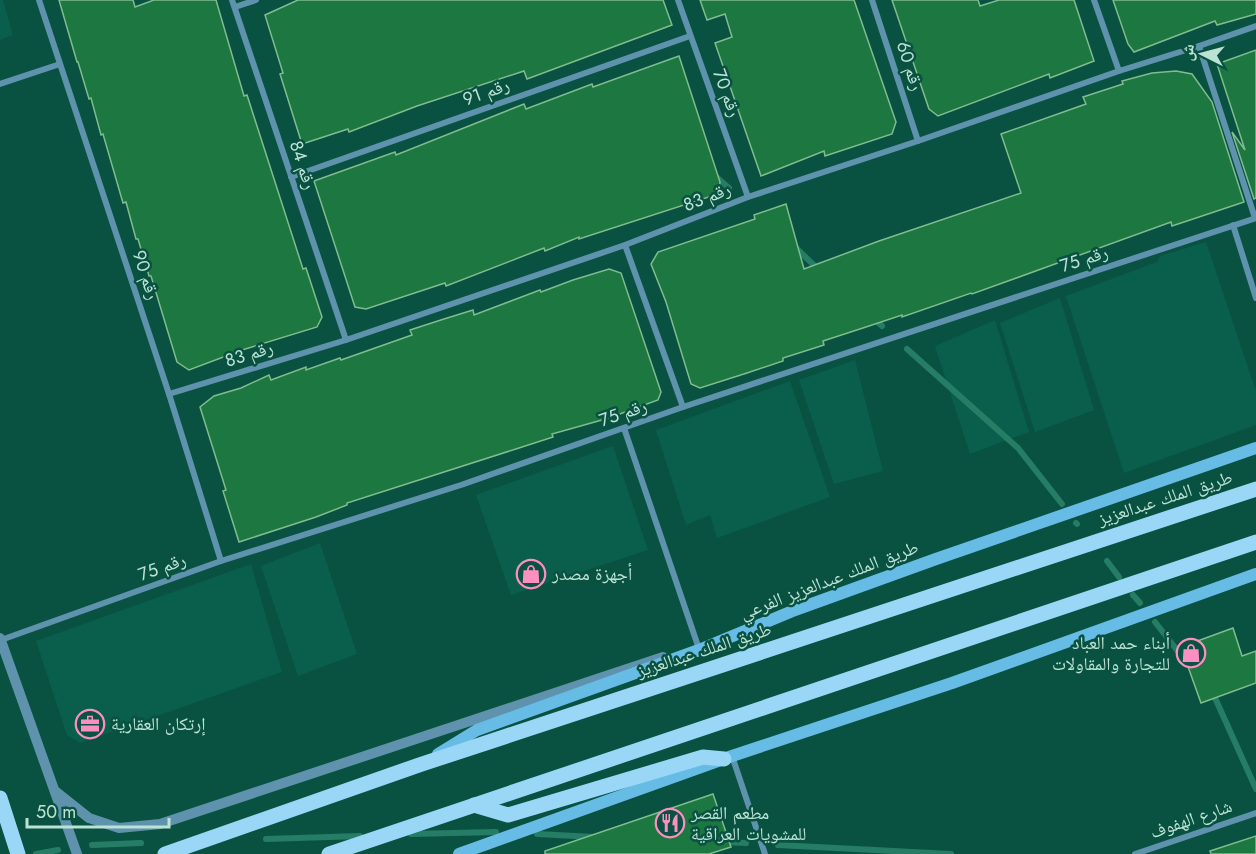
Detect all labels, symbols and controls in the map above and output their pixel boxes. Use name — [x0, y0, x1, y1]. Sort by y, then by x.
north arrow — [1172, 24, 1232, 84]
street label: رقم 60 — [890, 38, 930, 94]
text: ش — [1175, 43, 1200, 62]
street label: رقم 70 — [706, 65, 748, 121]
street label: رقم 91 — [459, 72, 513, 112]
street label: رقم 84 — [283, 137, 323, 193]
street label: رقم 83 — [679, 176, 735, 218]
street label: رقم 75 — [1057, 239, 1111, 279]
street label: رقم 90 — [126, 247, 166, 303]
street label: رقم 83 — [222, 334, 276, 374]
street label: رقم 75 — [596, 393, 650, 433]
street label: طريق الملك عبدالعزيز — [1093, 464, 1236, 532]
street label: طريق الملك عبدالعزيز الفرعي — [736, 534, 923, 628]
street label: رقم 75 — [135, 546, 190, 588]
shop icon: أجهزة مصدر — [515, 558, 547, 590]
place label: أجهزة مصدر — [551, 561, 632, 587]
street label: طريق الملك عبدالعزيز — [632, 616, 775, 684]
place label: أبناء حمد العباد للتجارة والمقاولات — [1052, 630, 1170, 677]
shop icon: أبناء حمد العباد للتجارة والمقاولات — [1175, 637, 1207, 669]
office icon: إرتكان العقارية — [74, 708, 106, 740]
place label: إرتكان العقارية — [111, 711, 206, 737]
scale bar — [27, 791, 170, 829]
street label: شارع الهفوف — [1146, 793, 1236, 845]
text: 50 m — [36, 799, 76, 825]
place label: مطعم القصر للمشويات العراقية — [690, 800, 806, 847]
restaurant icon: مطعم القصر للمشويات العراقية — [654, 807, 686, 839]

